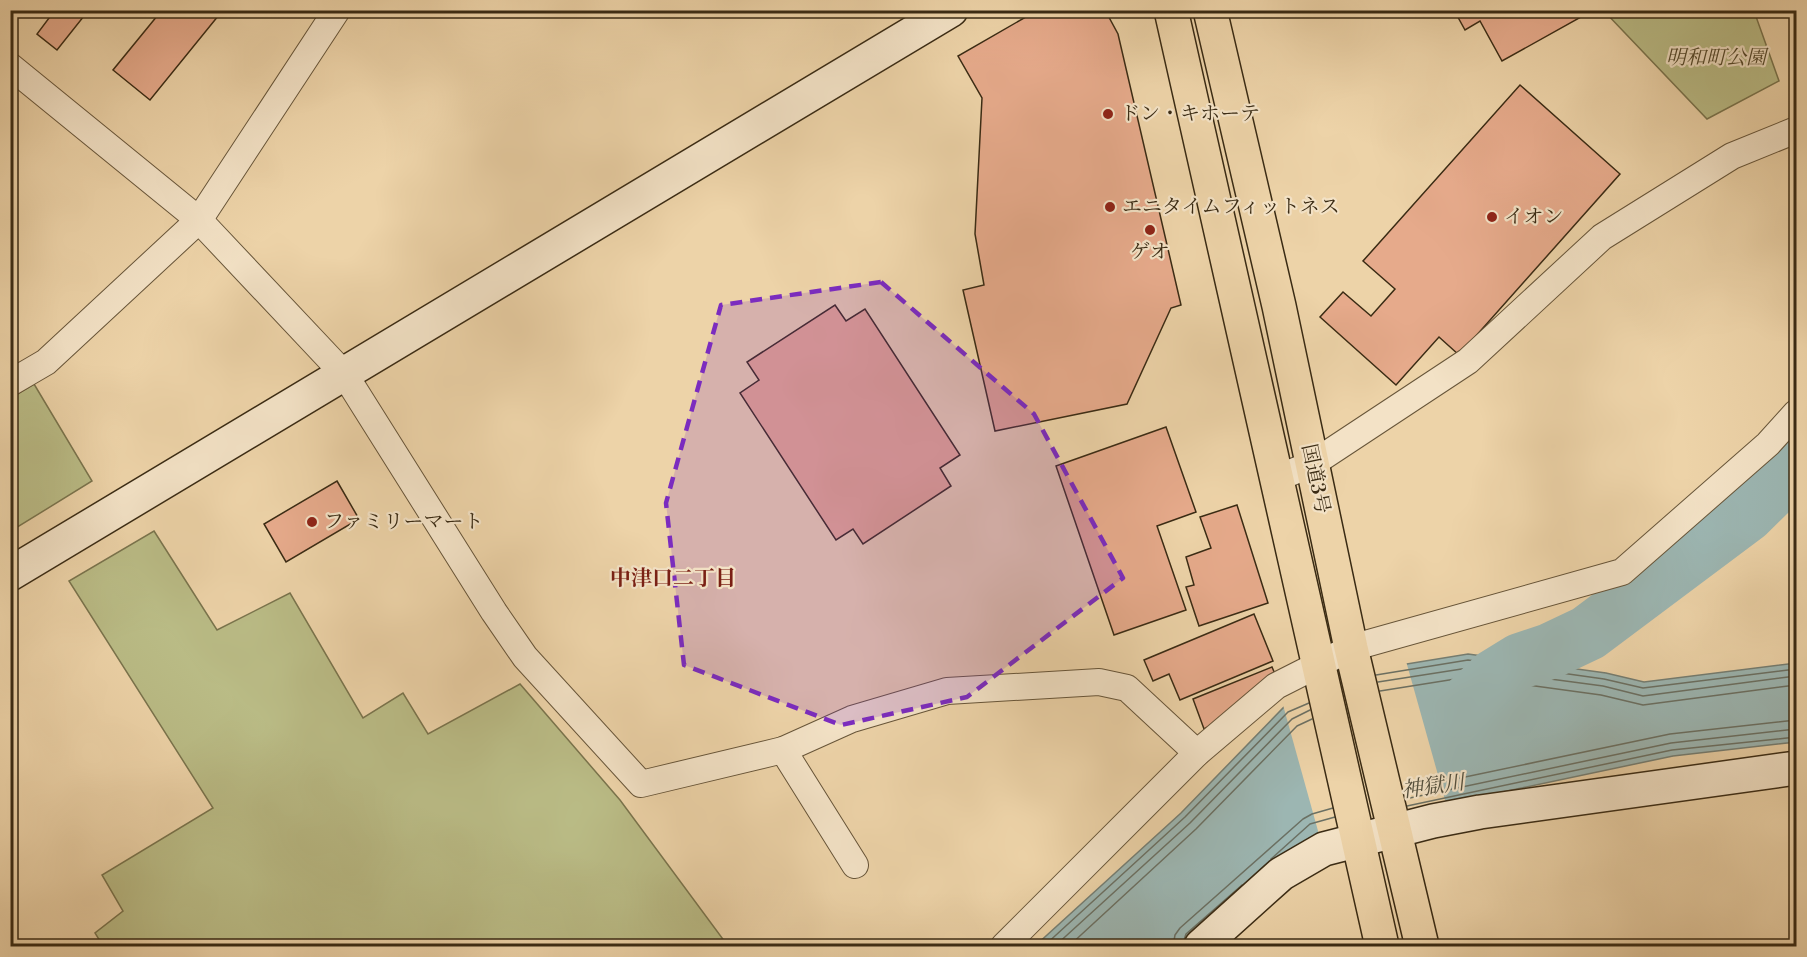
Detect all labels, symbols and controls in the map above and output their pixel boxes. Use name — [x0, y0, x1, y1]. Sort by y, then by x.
park label: 明和町公園 — [1666, 46, 1769, 71]
place label: ドン・キホーテ — [1120, 102, 1260, 127]
marker: ドン・キホーテ — [1101, 107, 1115, 121]
place label: エニタイムフィットネス — [1122, 195, 1340, 220]
marker: エニタイムフィットネス — [1103, 200, 1117, 214]
place label: イオン — [1504, 205, 1563, 230]
marker: イオン — [1485, 210, 1499, 224]
marker: ゲオ — [1143, 223, 1157, 237]
place label: ゲオ — [1130, 240, 1170, 265]
street label: 国道3号 — [1295, 442, 1335, 516]
place label: ファミリーマート — [324, 510, 484, 535]
marker: ファミリーマート — [305, 515, 319, 529]
district label: 中津口二丁目 — [610, 566, 736, 592]
water label: 神獄川 — [1400, 769, 1468, 804]

